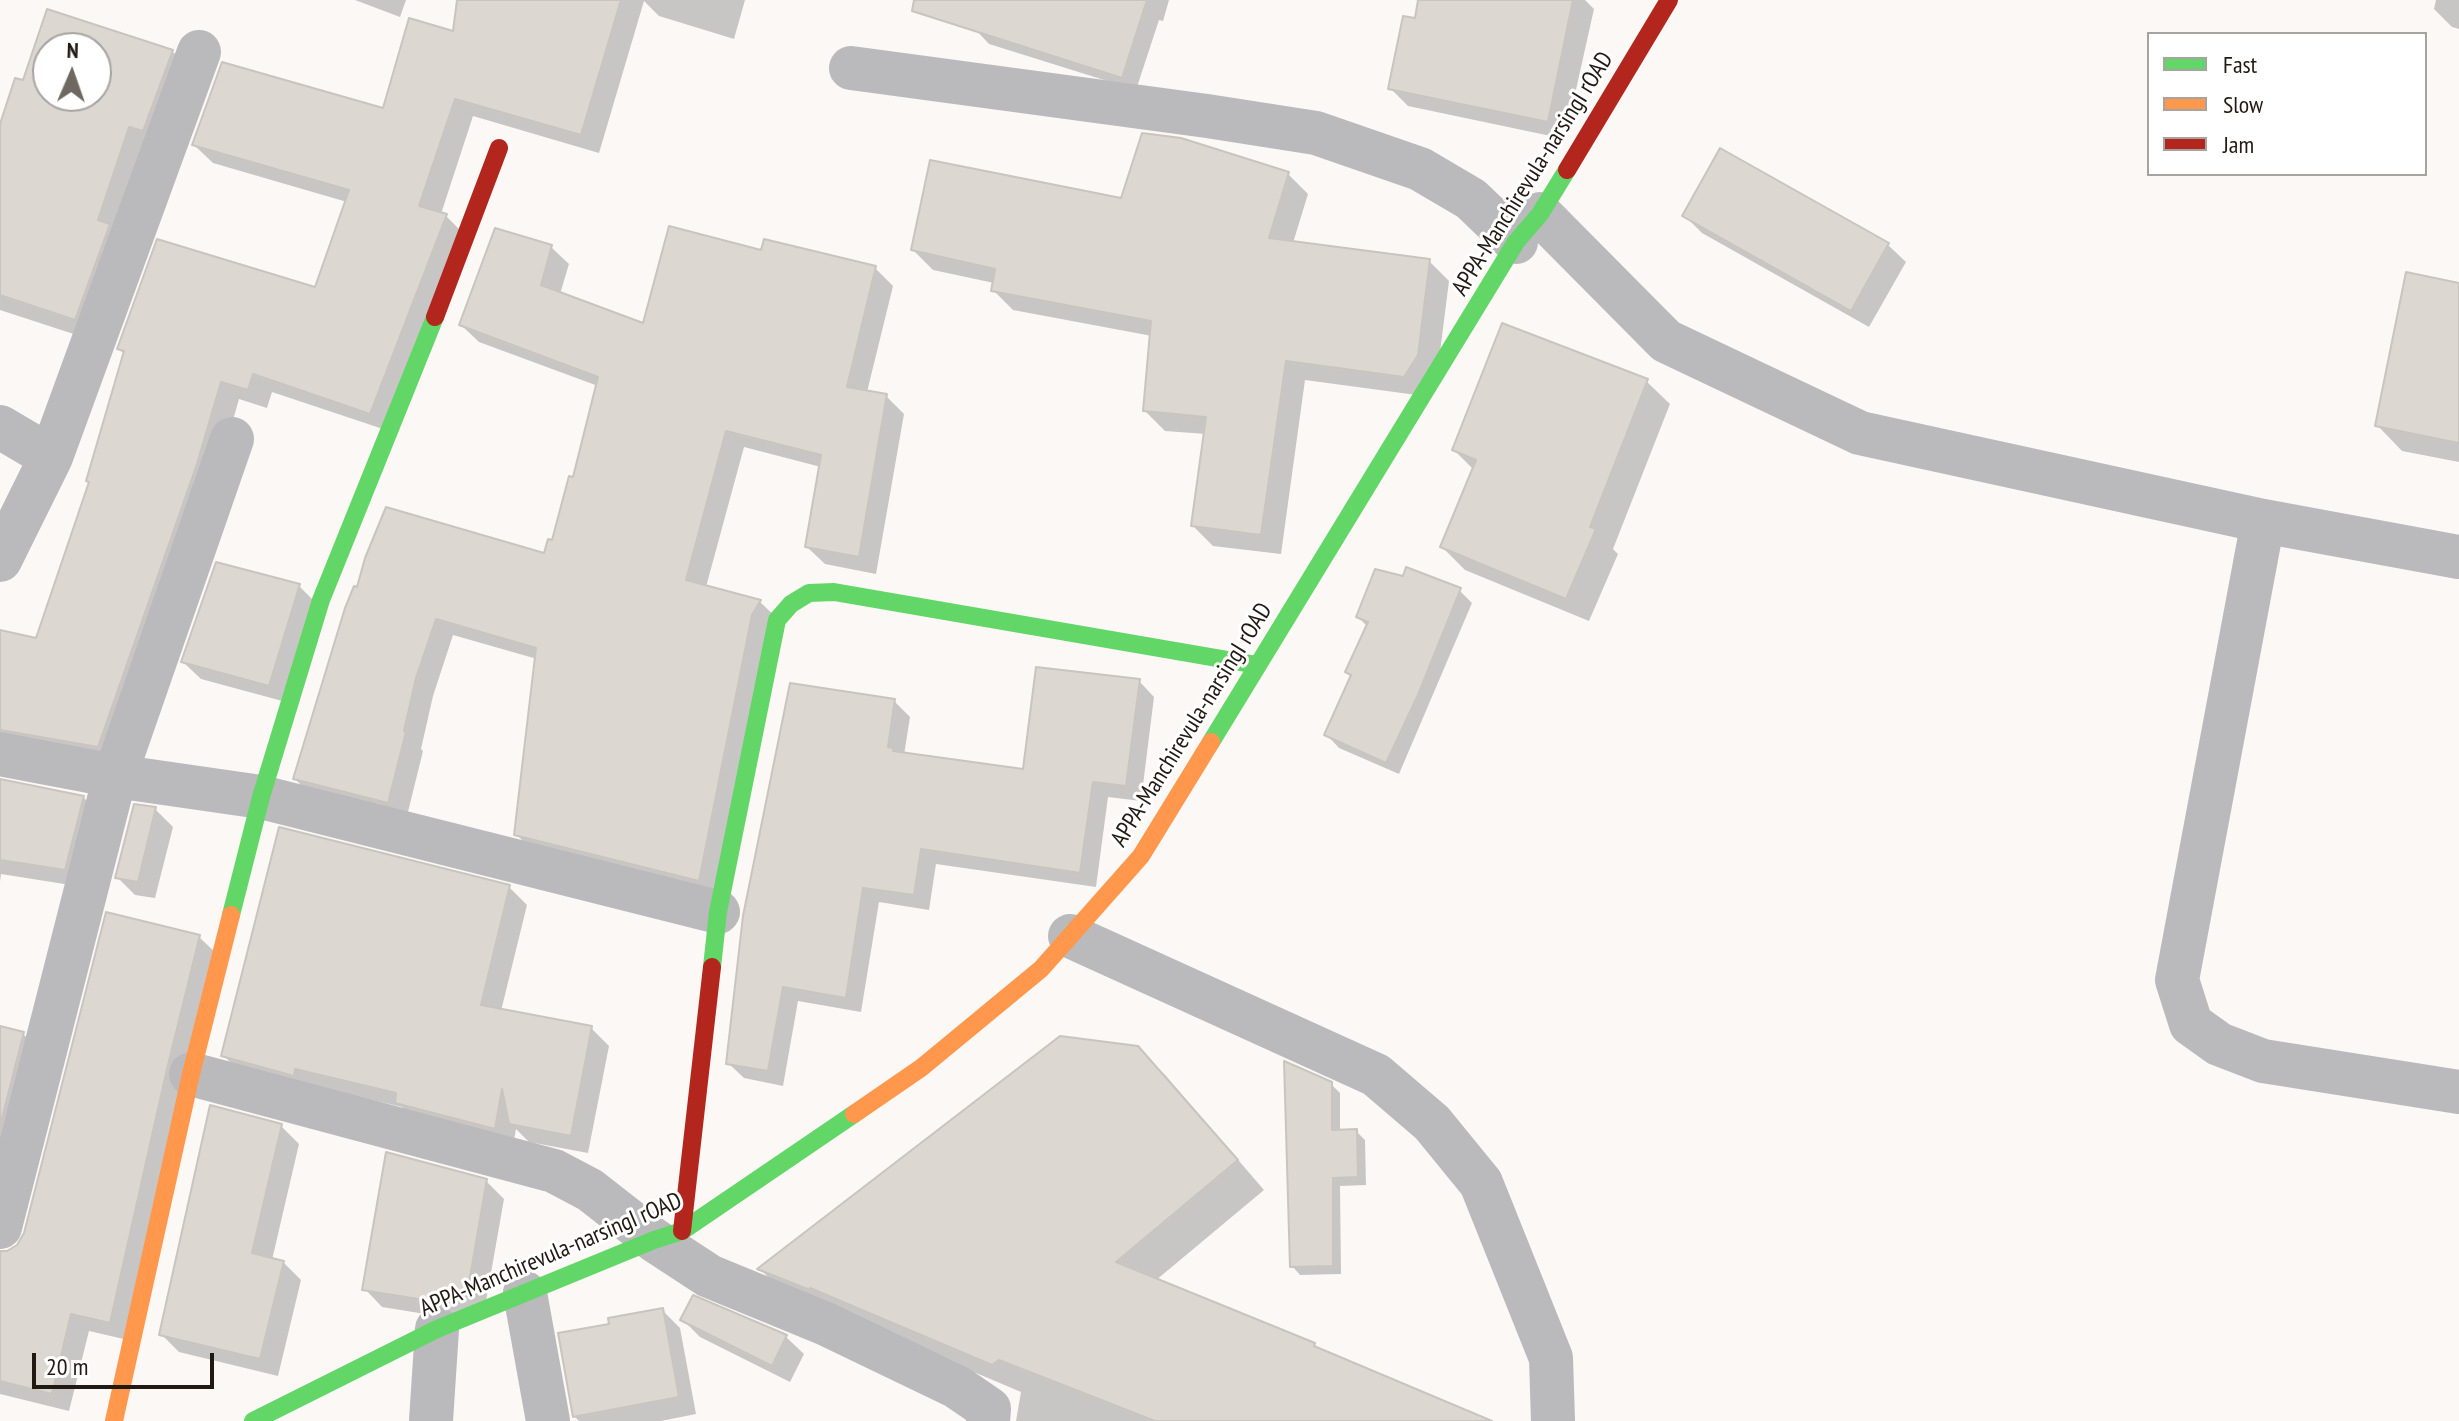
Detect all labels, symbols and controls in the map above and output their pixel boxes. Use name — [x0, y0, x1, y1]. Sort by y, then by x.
north arrow — [32, 32, 112, 112]
legend — [2147, 32, 2427, 176]
text: N — [66, 36, 79, 64]
street label: APPA-Manchirevula-narsingI rOAD — [1446, 47, 1620, 301]
text: Fast — [2223, 49, 2257, 80]
text: Slow — [2223, 89, 2263, 120]
text: Jam — [2223, 129, 2254, 160]
street label: APPA-Manchirevula-narsingI rOAD — [1105, 598, 1279, 852]
street label: APPA-Manchirevula-narsingI rOAD — [416, 1187, 686, 1323]
scale bar — [36, 1337, 218, 1387]
text: 20 m — [46, 1351, 88, 1382]

